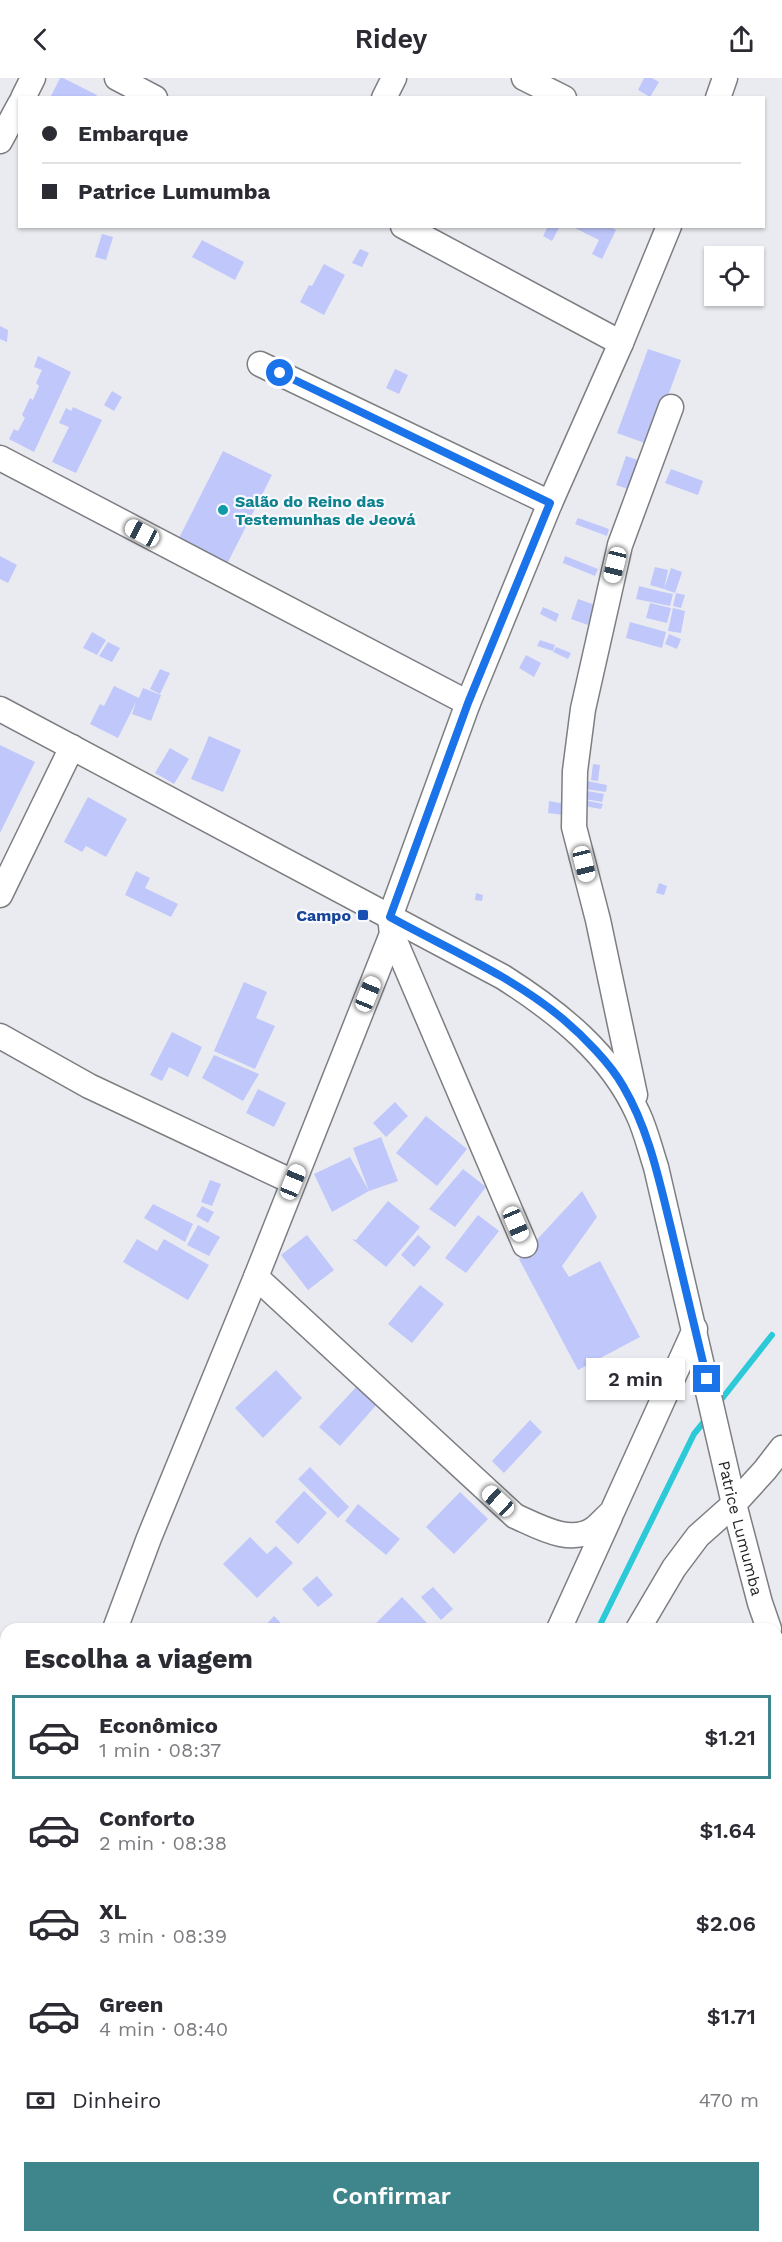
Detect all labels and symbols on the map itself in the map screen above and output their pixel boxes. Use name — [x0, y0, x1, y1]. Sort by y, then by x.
route start — [266, 359, 293, 386]
place label: Salão do Reino das Testemunhas de Jeová — [235, 492, 416, 529]
marker: Salão do Reino das Testemunhas de Jeová — [216, 503, 230, 517]
car — [122, 517, 162, 549]
car — [602, 545, 628, 585]
car — [571, 844, 597, 884]
place label: Campo — [296, 906, 351, 925]
marker: Campo — [356, 908, 370, 922]
car — [353, 974, 383, 1014]
car — [278, 1162, 308, 1202]
car — [501, 1204, 531, 1244]
callout: 2 min — [587, 1358, 686, 1400]
route end — [693, 1365, 720, 1392]
street label: Patrice Lumumba — [715, 1459, 767, 1598]
car — [479, 1482, 517, 1520]

